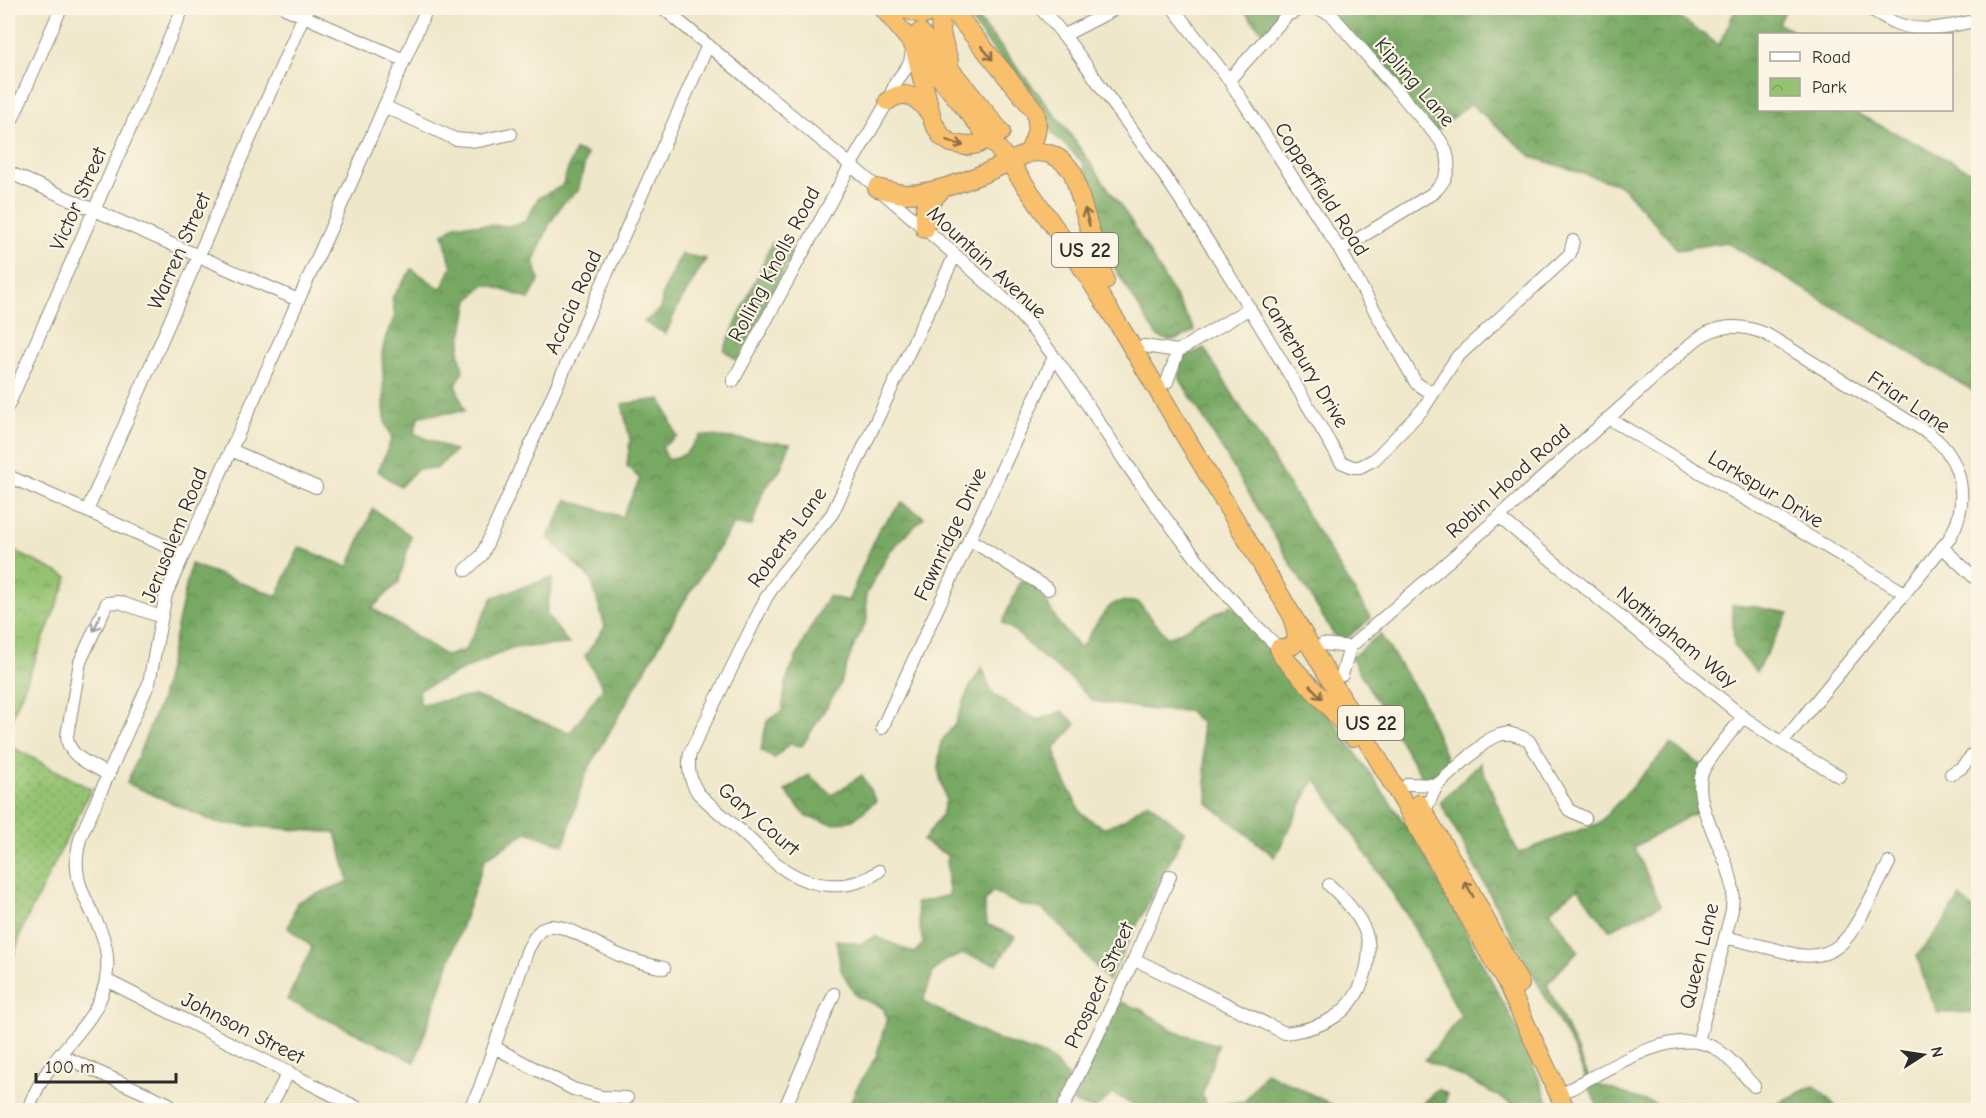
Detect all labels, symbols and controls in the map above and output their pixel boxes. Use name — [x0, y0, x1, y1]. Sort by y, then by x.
street label: Kipling Lane — [1370, 33, 1460, 131]
legend — [1758, 33, 1953, 111]
one-way arrow — [981, 45, 994, 61]
text: Road — [1812, 47, 1851, 68]
text: Park — [1812, 77, 1847, 98]
street label: Copperfield Road — [1270, 118, 1374, 260]
one-way arrow — [945, 138, 964, 149]
street label: Victor Street — [45, 143, 112, 254]
street label: Rolling Knolls Road — [723, 182, 825, 346]
street label: Warren Street — [142, 188, 216, 313]
street label: Mountain Avenue — [922, 200, 1052, 324]
one-way arrow — [1081, 208, 1092, 227]
road number: US 22 — [1052, 233, 1118, 267]
street label: Acacia Road — [539, 246, 607, 358]
street label: Canterbury Drive — [1256, 290, 1354, 432]
street label: Friar Lane — [1863, 366, 1955, 438]
street label: Robin Hood Road — [1441, 419, 1575, 543]
street label: Larkspur Drive — [1704, 445, 1828, 533]
street label: Jerusalem Road — [136, 464, 212, 606]
street label: Fawnridge Drive — [909, 464, 991, 604]
street label: Roberts Lane — [743, 482, 831, 592]
street label: Nottingham Way — [1612, 581, 1742, 693]
one-way arrow — [91, 613, 102, 631]
one-way arrow — [1309, 684, 1323, 699]
road number: US 22 — [1338, 706, 1404, 740]
street label: Gary Court — [714, 777, 805, 861]
one-way arrow — [1463, 881, 1475, 898]
street label: Queen Lane — [1674, 901, 1724, 1011]
street label: Prospect Street — [1059, 917, 1139, 1052]
street label: Johnson Street — [178, 987, 309, 1070]
north arrow — [1893, 1025, 1953, 1085]
text: N — [1927, 1045, 1947, 1059]
scale bar — [36, 1046, 176, 1084]
text: 100 m — [45, 1057, 95, 1078]

